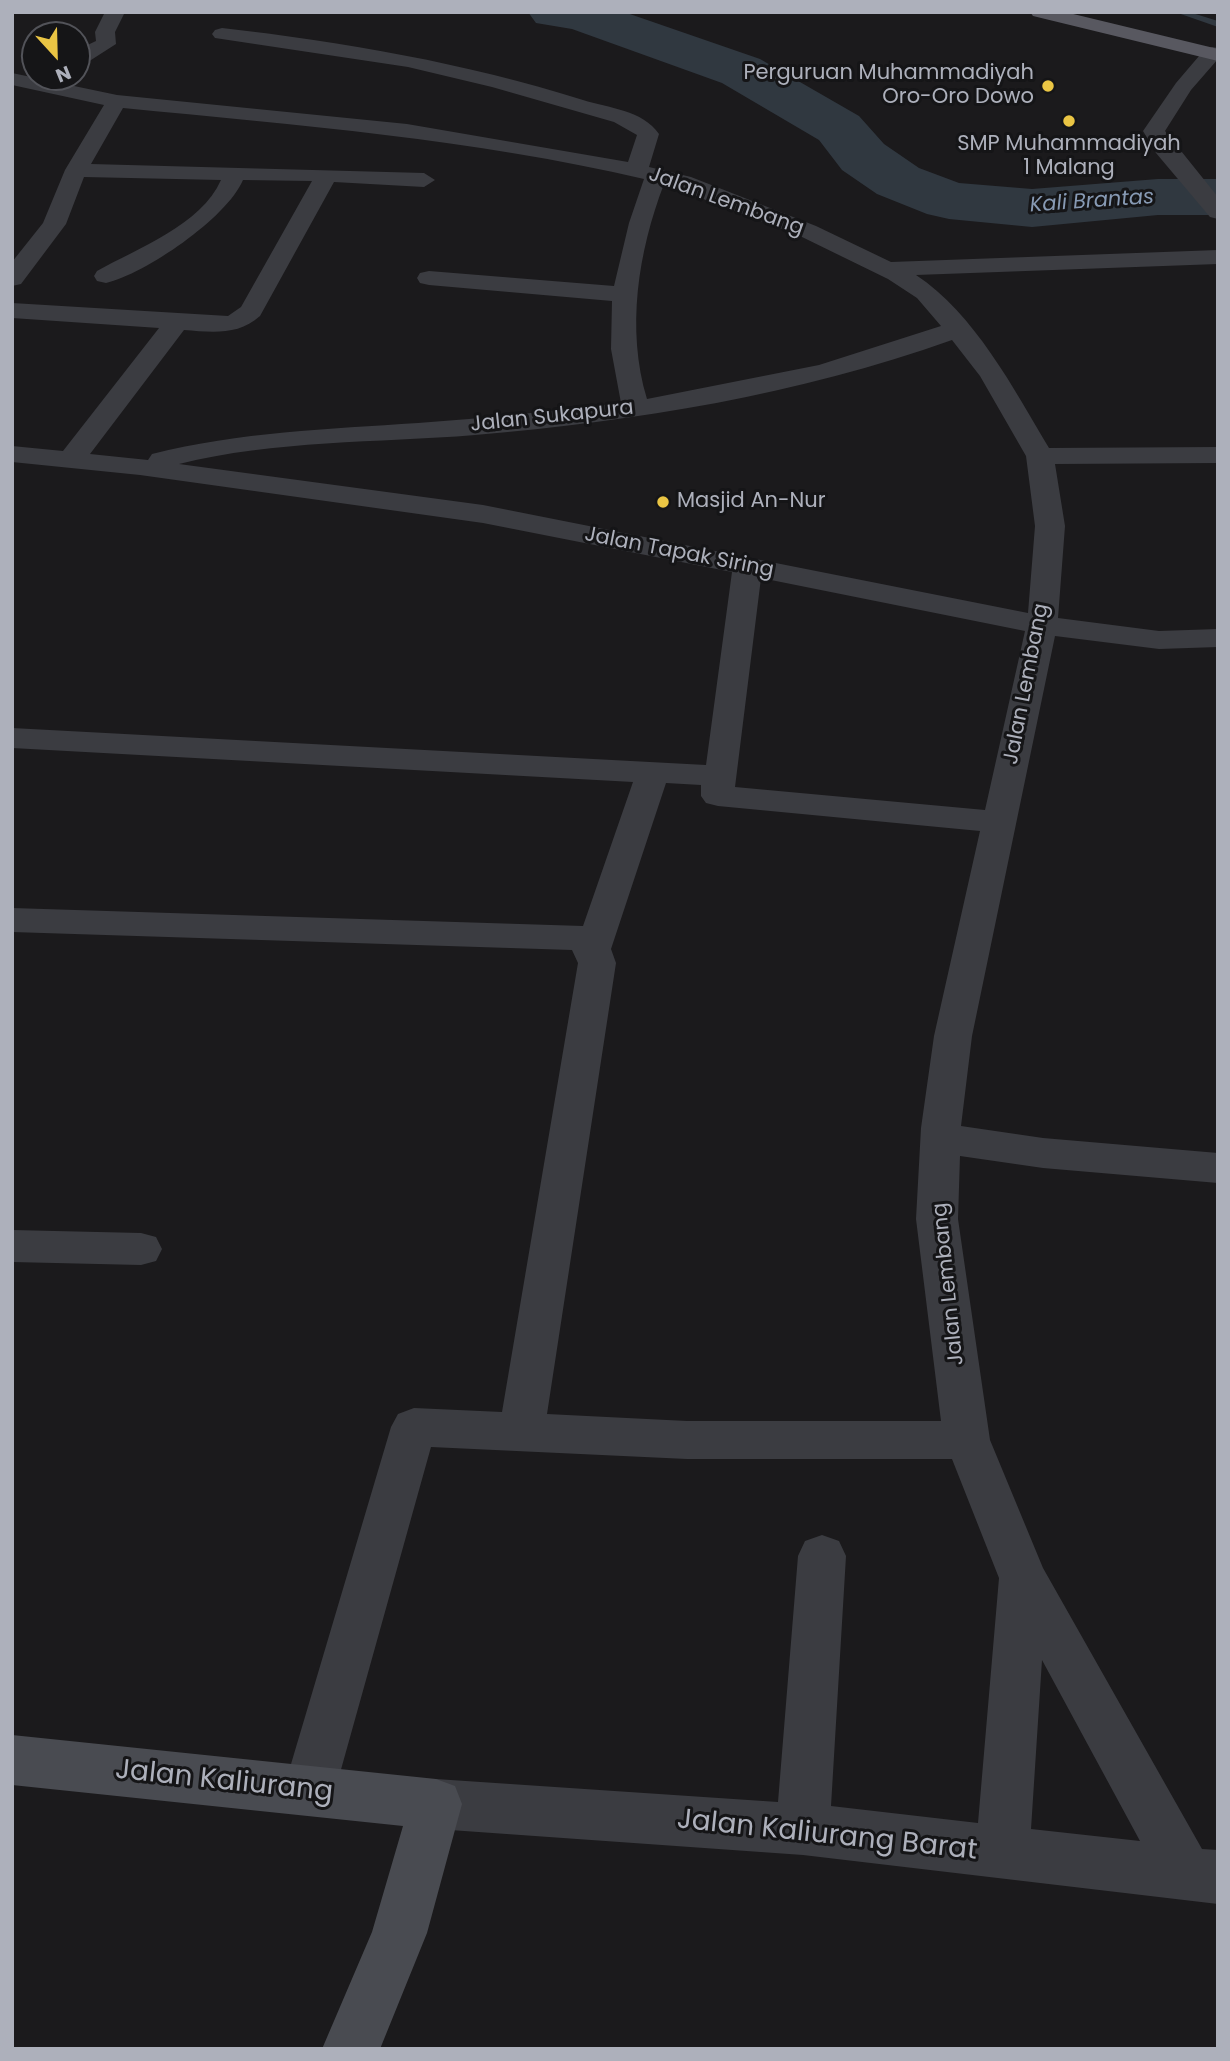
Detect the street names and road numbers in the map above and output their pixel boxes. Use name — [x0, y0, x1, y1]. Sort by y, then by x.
street label: Jalan Lembang — [645, 162, 807, 242]
street label: Jalan Sukapura — [469, 396, 635, 438]
street label: Jalan Tapak Siring — [582, 522, 776, 584]
street label: Jalan Lembang — [999, 601, 1055, 767]
street label: Jalan Lembang — [928, 1201, 970, 1367]
street label: Jalan Kaliurang — [114, 1754, 334, 1810]
street label: Jalan Kaliurang Barat — [675, 1804, 979, 1868]

